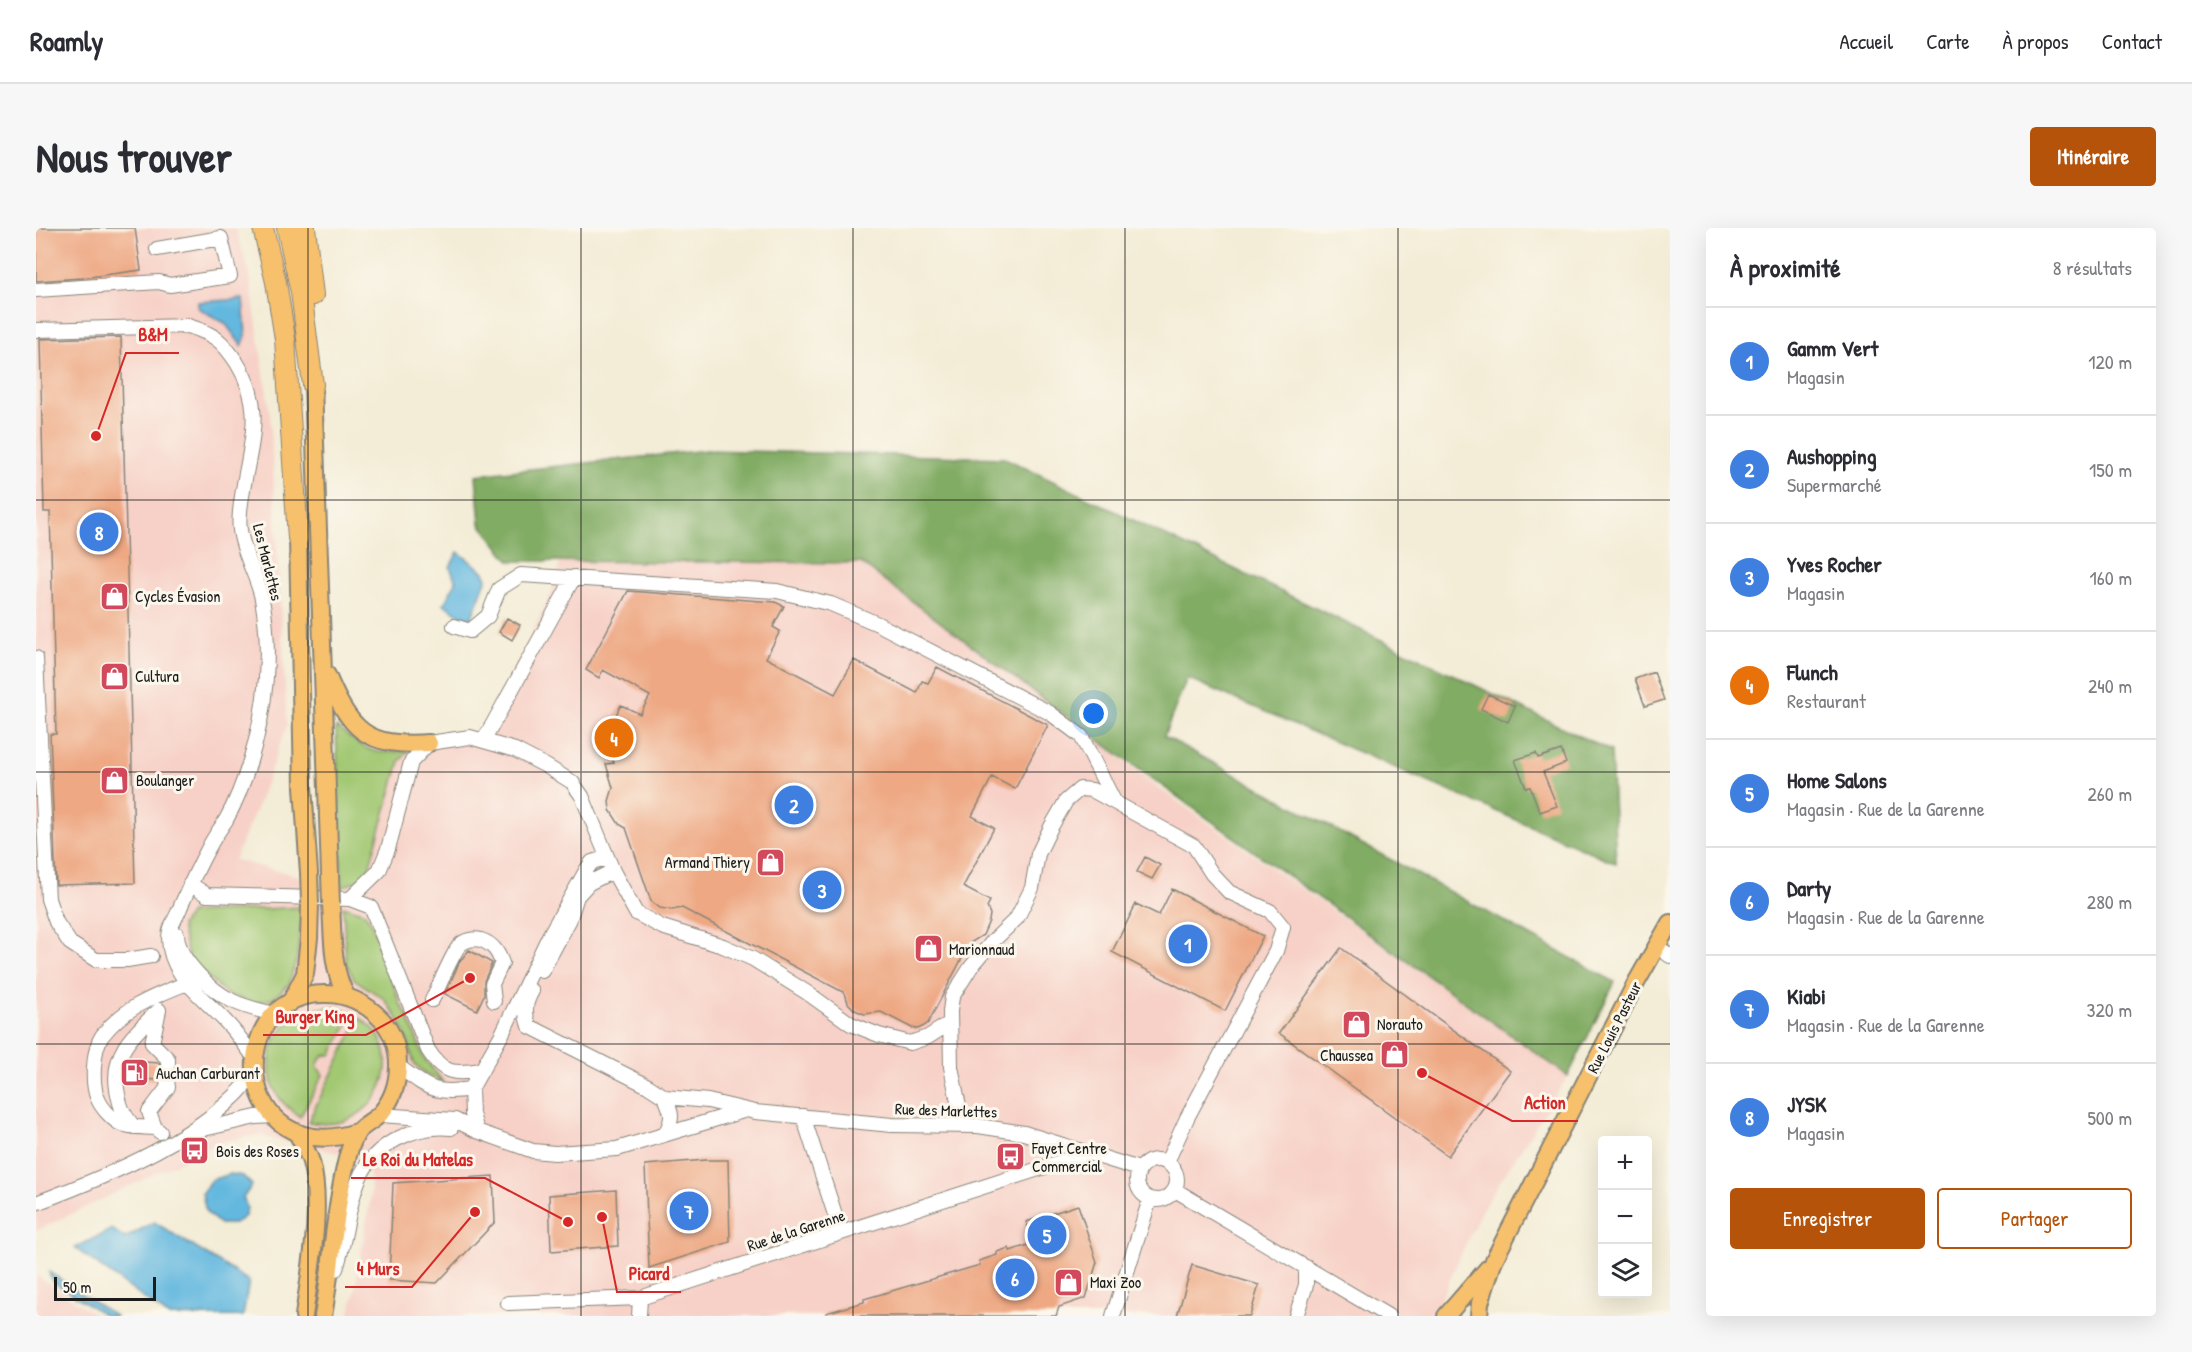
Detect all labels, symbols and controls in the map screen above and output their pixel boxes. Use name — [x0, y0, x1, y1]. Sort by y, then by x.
text: Roamly — [30, 22, 103, 60]
text: Accueil — [1840, 27, 1893, 56]
text: Carte — [1926, 27, 1970, 56]
text: À propos — [2003, 27, 2069, 56]
text: Contact — [2102, 27, 2162, 56]
button: Itinéraire — [2030, 127, 2156, 186]
text: Nous trouver — [36, 128, 232, 185]
text: À proximité — [1730, 250, 1841, 285]
text: 8 résultats — [2053, 254, 2132, 281]
callout: B&M — [126, 317, 179, 353]
text: B&M — [138, 322, 168, 347]
text: Gamm Vert — [1787, 333, 1878, 363]
text: 1 — [1746, 348, 1753, 375]
text: 120 m — [2088, 348, 2132, 375]
text: Magasin — [1787, 363, 1845, 390]
text: Aushopping — [1787, 441, 1877, 471]
text: 2 — [1745, 456, 1754, 483]
text: 150 m — [2089, 456, 2132, 483]
text: Supermarché — [1787, 471, 1882, 498]
pin: 8 — [80, 510, 118, 554]
street label: Les Marlettes — [248, 521, 288, 603]
text: Yves Rocher — [1787, 549, 1882, 579]
text: 3 — [1745, 564, 1754, 591]
text: 160 m — [2090, 564, 2132, 591]
text: Magasin — [1787, 579, 1845, 606]
shop icon: Cycles Évasion — [98, 580, 130, 612]
place label: Cycles Évasion — [135, 585, 220, 607]
text: Flunch — [1787, 657, 1838, 687]
shop icon: Cultura — [98, 660, 130, 692]
place label: Cultura — [135, 665, 179, 687]
text: 4 — [1746, 672, 1753, 699]
text: 240 m — [2088, 672, 2132, 699]
text: Restaurant — [1787, 687, 1866, 714]
your location — [1079, 699, 1108, 728]
pin: 4 — [594, 716, 634, 760]
shop icon: Boulanger — [99, 764, 131, 796]
text: Home Salons — [1787, 765, 1887, 795]
place label: Boulanger — [136, 769, 194, 791]
text: 5 — [1745, 780, 1754, 807]
text: 260 m — [2088, 780, 2132, 807]
pin: 2 — [774, 782, 813, 828]
text: Magasin · Rue de la Garenne — [1787, 795, 1985, 822]
shop icon: Armand Thiery — [755, 846, 787, 878]
place label: Armand Thiery — [665, 851, 750, 873]
pin: 3 — [802, 868, 842, 912]
text: Darty — [1787, 873, 1831, 903]
text: 6 — [1746, 888, 1753, 915]
text: 280 m — [2087, 888, 2132, 915]
text: Magasin · Rue de la Garenne — [1787, 903, 1985, 930]
pin: 1 — [1168, 922, 1208, 966]
shop icon: Marionnaud — [912, 933, 944, 965]
place label: Marionnaud — [949, 938, 1014, 960]
street label: Rue Louis Pasteur — [1581, 977, 1647, 1077]
text: Kiabi — [1787, 981, 1826, 1011]
text: 7 — [1745, 996, 1754, 1023]
text: 320 m — [2087, 996, 2132, 1023]
callout: Burger King — [263, 999, 366, 1035]
text: Burger King — [275, 1004, 355, 1030]
shop icon: Norauto — [1340, 1008, 1372, 1040]
text: Magasin · Rue de la Garenne — [1787, 1011, 1985, 1038]
place label: Norauto — [1377, 1013, 1423, 1035]
shop icon: Chaussea — [1378, 1039, 1410, 1071]
place label: Chaussea — [1320, 1044, 1373, 1066]
fuel station icon: Auchan Carburant — [119, 1057, 151, 1089]
place label: Auchan Carburant — [156, 1062, 260, 1084]
callout: Action — [1512, 1085, 1578, 1121]
text: JYSK — [1787, 1089, 1826, 1119]
text: Action — [1524, 1090, 1566, 1115]
street label: Rue des Marlettes — [895, 1097, 997, 1123]
text: 8 — [1745, 1104, 1754, 1131]
text: 500 m — [2087, 1104, 2132, 1131]
text: Magasin — [1787, 1119, 1845, 1146]
bus stop icon: Bois des Roses — [179, 1135, 211, 1167]
map controls — [1598, 1136, 1652, 1298]
button: + — [1598, 1136, 1652, 1190]
place label: Fayet Centre Commercial — [1031, 1137, 1108, 1177]
place label: Bois des Roses — [216, 1140, 299, 1162]
bus stop icon: Fayet Centre Commercial — [995, 1141, 1027, 1173]
callout: Le Roi du Matelas — [351, 1142, 485, 1178]
text: Le Roi du Matelas — [363, 1147, 473, 1172]
pin: 7 — [670, 1188, 708, 1234]
button: Enregistrer — [1730, 1188, 1925, 1249]
button: Partager — [1937, 1188, 2132, 1249]
button: − — [1598, 1190, 1652, 1244]
street label: Rue de la Garenne — [744, 1204, 848, 1256]
pin: 5 — [1028, 1212, 1066, 1258]
button: layers — [1598, 1244, 1652, 1298]
callout: 4 Murs — [345, 1251, 412, 1287]
text: 4 Murs — [357, 1256, 399, 1281]
callout: Picard — [617, 1256, 681, 1292]
pin: 6 — [996, 1256, 1034, 1300]
text: Picard — [629, 1261, 669, 1286]
shop icon: Maxi Zoo — [1053, 1266, 1085, 1298]
place label: Maxi Zoo — [1090, 1271, 1142, 1293]
scale bar — [54, 1274, 156, 1302]
text: 50 m — [63, 1276, 92, 1298]

